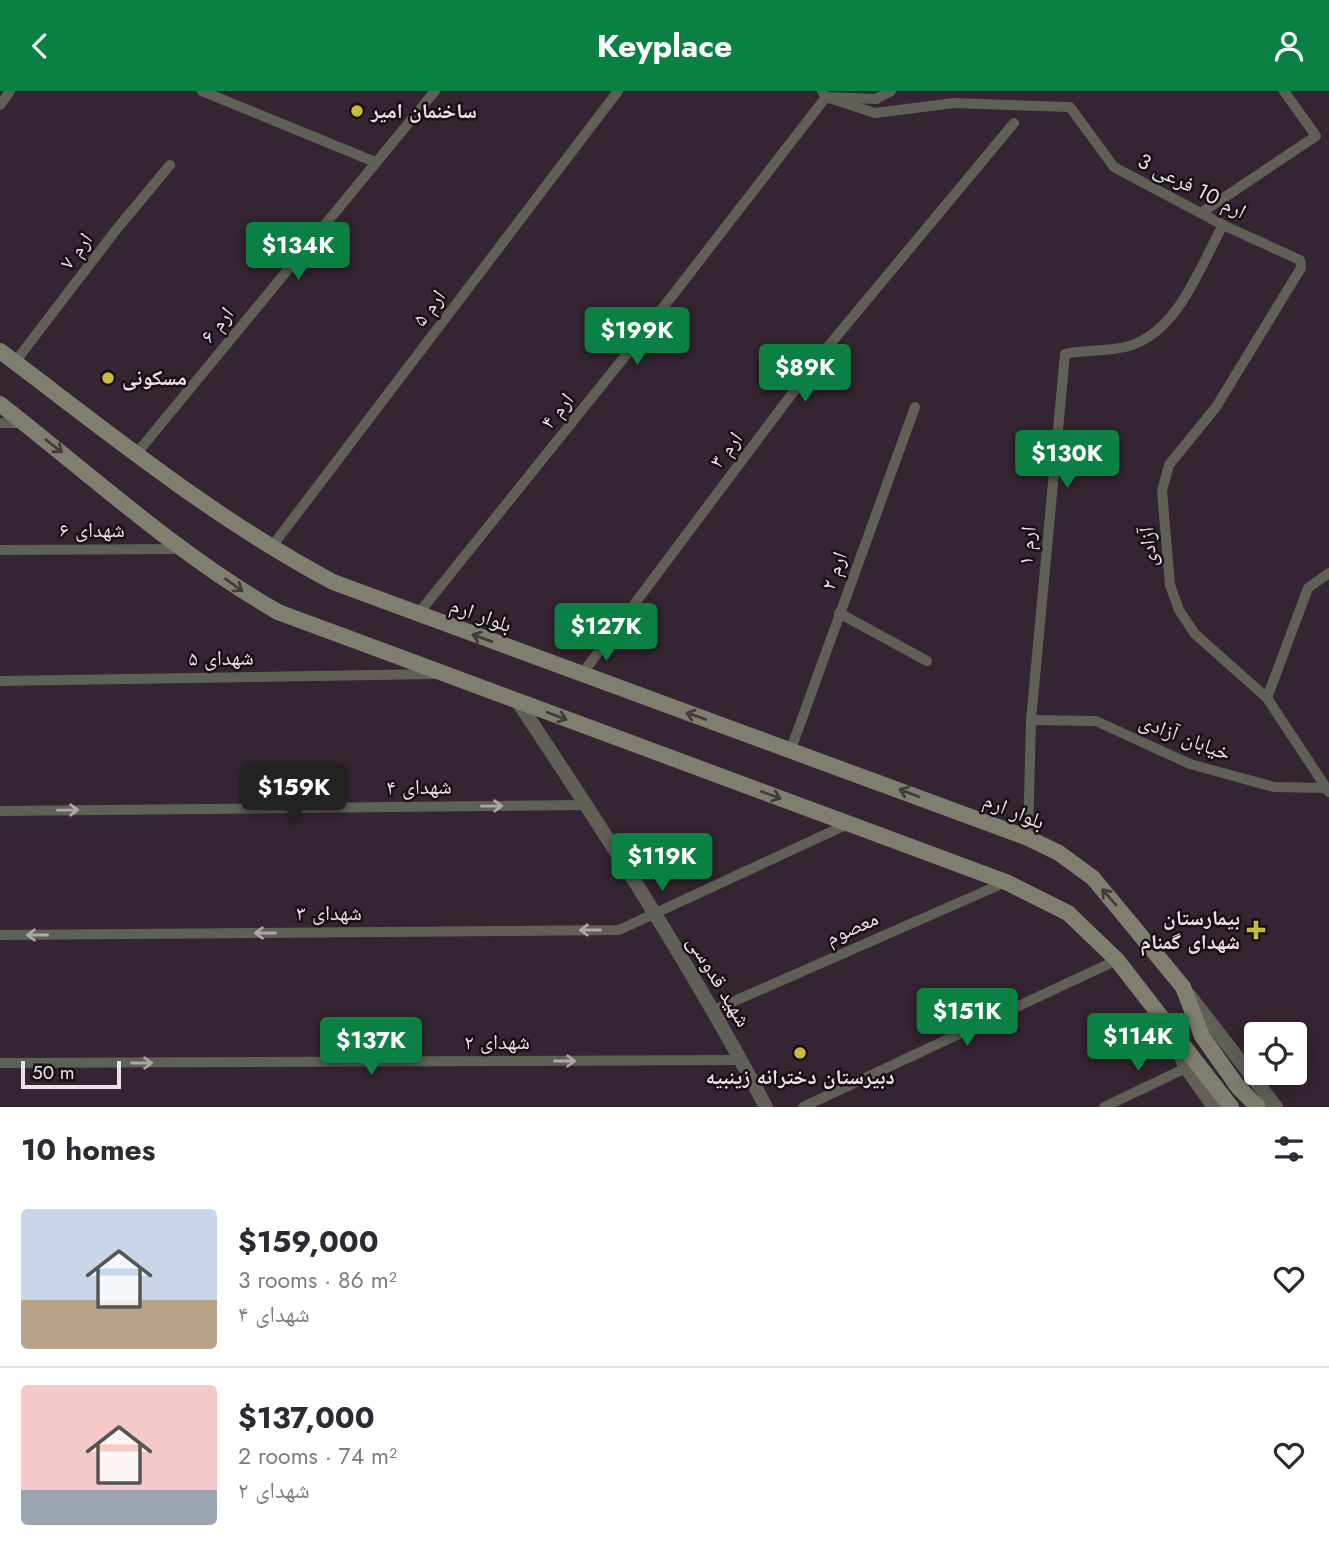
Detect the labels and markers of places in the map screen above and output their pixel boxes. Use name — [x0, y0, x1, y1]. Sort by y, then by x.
place label: ساخنمان امیر — [370, 96, 477, 126]
marker: ساخنمان امیر — [349, 103, 365, 119]
pin: $134K — [249, 223, 347, 282]
pin: $199K — [588, 307, 686, 367]
pin: $89K — [764, 345, 846, 404]
place label: مسکونی — [122, 363, 187, 393]
marker: مسکونی — [100, 370, 116, 386]
pin: $130K — [1018, 431, 1116, 490]
pin: $127K — [557, 603, 655, 663]
pin: $159K — [245, 765, 343, 824]
pin: $119K — [613, 833, 711, 893]
place label: بیمارستان شهدای گمنام — [1140, 903, 1240, 957]
marker: بیمارستان شهدای گمنام — [1246, 920, 1266, 940]
pin: $151K — [918, 989, 1016, 1048]
pin: $114K — [1089, 1013, 1187, 1073]
pin: $137K — [322, 1017, 420, 1077]
marker: دبیرستان دخترانه زینبیه — [792, 1045, 808, 1061]
place label: دبیرستان دخترانه زینبیه — [705, 1062, 895, 1092]

